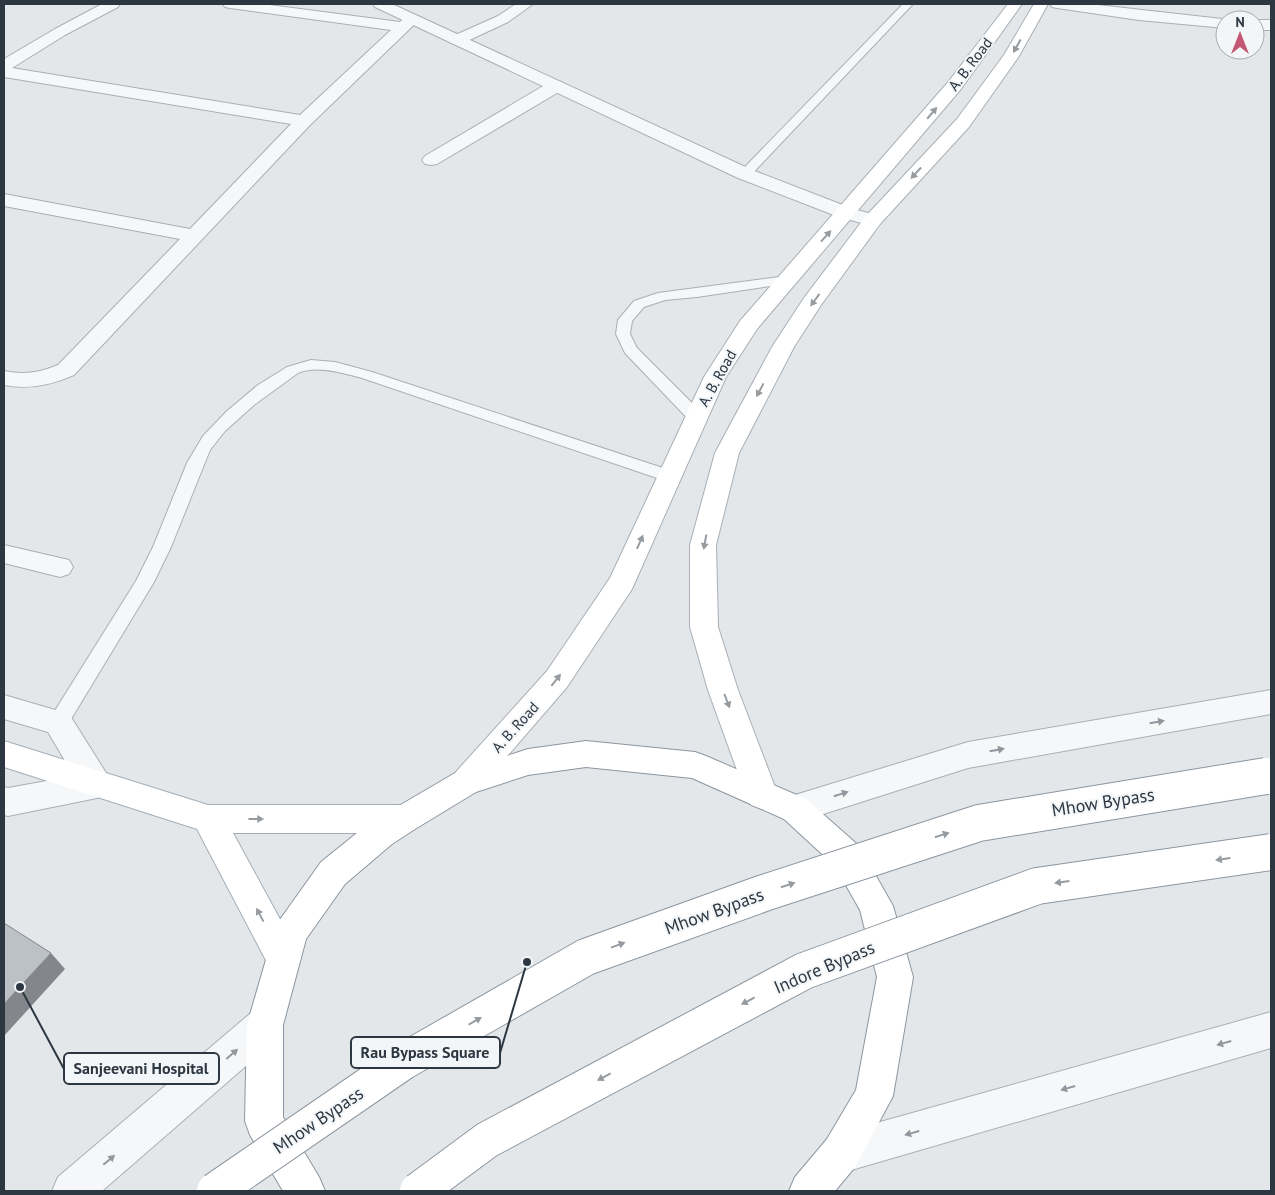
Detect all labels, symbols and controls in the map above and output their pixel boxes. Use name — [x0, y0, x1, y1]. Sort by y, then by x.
north arrow — [1215, 10, 1265, 60]
text: N — [1235, 13, 1245, 31]
street label: A. B. Road — [944, 34, 996, 94]
one-way arrow — [1012, 40, 1021, 53]
one-way arrow — [926, 106, 937, 119]
one-way arrow — [910, 167, 922, 179]
one-way arrow — [820, 230, 832, 242]
one-way arrow — [810, 293, 820, 307]
street label: A. B. Road — [694, 346, 740, 410]
one-way arrow — [756, 383, 764, 398]
one-way arrow — [700, 534, 708, 550]
one-way arrow — [636, 535, 644, 549]
one-way arrow — [550, 674, 561, 687]
one-way arrow — [723, 694, 731, 709]
street label: A. B. Road — [487, 698, 543, 756]
one-way arrow — [1150, 717, 1166, 725]
one-way arrow — [990, 746, 1006, 754]
street label: Mhow Bypass — [1050, 783, 1156, 821]
one-way arrow — [834, 790, 849, 798]
one-way arrow — [249, 815, 265, 823]
one-way arrow — [935, 830, 950, 838]
one-way arrow — [1215, 855, 1231, 863]
one-way arrow — [1054, 878, 1070, 886]
one-way arrow — [780, 881, 795, 889]
street label: Mhow Bypass — [661, 882, 767, 940]
one-way arrow — [256, 908, 264, 922]
street label: Indore Bypass — [770, 935, 878, 999]
one-way arrow — [611, 941, 626, 949]
one-way arrow — [740, 997, 755, 1005]
one-way arrow — [468, 1016, 481, 1025]
callout: Rau Bypass Square — [351, 1037, 500, 1068]
one-way arrow — [1217, 1040, 1232, 1048]
text: Rau Bypass Square — [361, 1042, 489, 1062]
one-way arrow — [226, 1048, 238, 1060]
callout: Sanjeevani Hospital — [64, 1053, 219, 1084]
text: Sanjeevani Hospital — [74, 1058, 209, 1078]
one-way arrow — [597, 1073, 611, 1081]
street label: Mhow Bypass — [269, 1081, 367, 1159]
one-way arrow — [1061, 1084, 1076, 1092]
one-way arrow — [904, 1129, 920, 1137]
one-way arrow — [102, 1154, 115, 1165]

